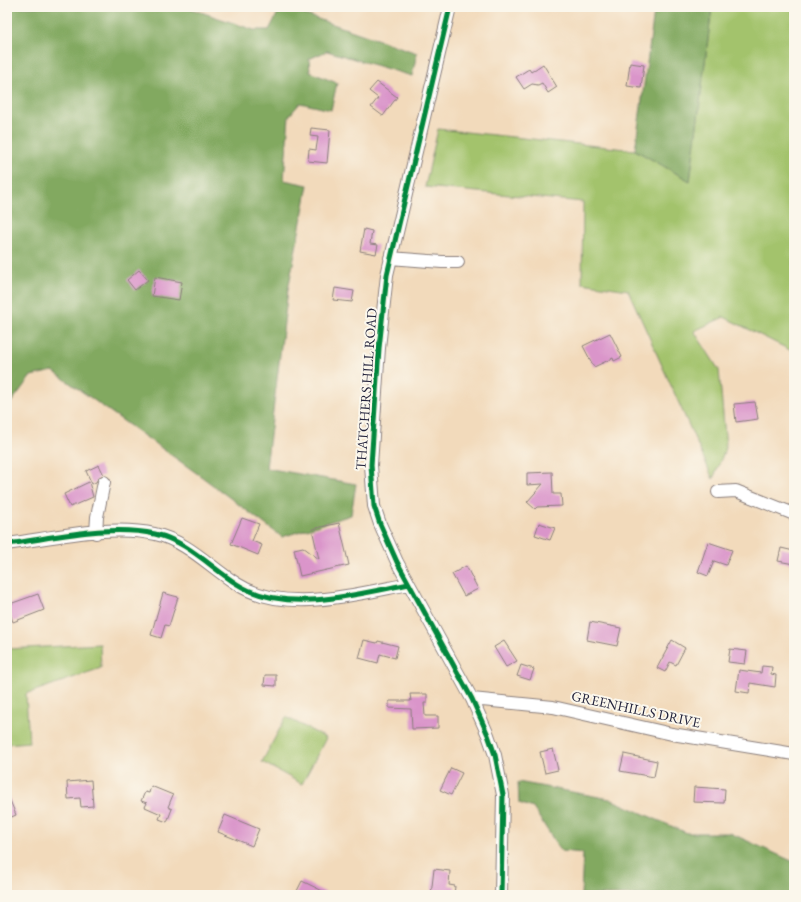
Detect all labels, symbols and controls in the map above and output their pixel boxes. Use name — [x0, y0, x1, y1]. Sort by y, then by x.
street label: THATCHERS HILL ROAD — [351, 307, 381, 471]
street label: GREENHILLS DRIVE — [570, 687, 702, 731]

